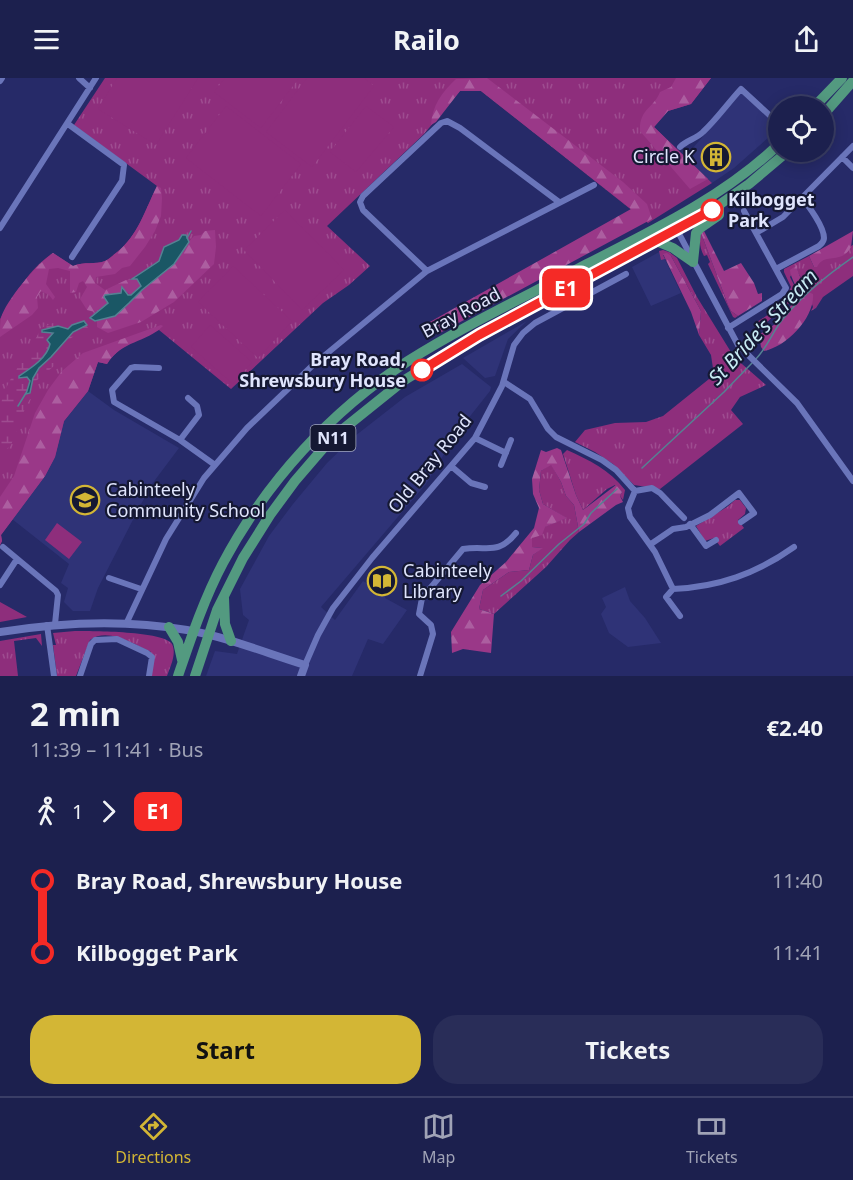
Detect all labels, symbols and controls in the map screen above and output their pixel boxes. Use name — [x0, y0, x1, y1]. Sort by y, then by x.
text: Railo — [393, 21, 460, 58]
icon: menu — [30, 23, 63, 56]
icon: share — [790, 23, 823, 56]
map controls — [768, 96, 834, 162]
button: locate — [768, 96, 834, 162]
building icon: Circle K — [700, 141, 732, 173]
place label: Circle K — [633, 144, 696, 168]
place label: Kilbogget Park — [728, 187, 815, 232]
marker: Kilbogget Park — [701, 199, 723, 221]
water label: St Bride's Stream — [702, 263, 823, 390]
line badge: E1 — [539, 268, 593, 308]
text: E1 — [554, 274, 578, 302]
street label: Bray Road — [417, 281, 504, 343]
place label: Bray Road, Shrewsbury House — [239, 347, 406, 392]
marker: Bray Road, Shrewsbury House — [411, 359, 433, 381]
street label: Old Bray Road — [382, 409, 476, 518]
road number: N11 — [310, 425, 356, 451]
place label: Cabinteely Community School — [106, 477, 265, 522]
school or university icon: Cabinteely Community School — [69, 484, 101, 516]
place label: Cabinteely Library — [403, 558, 493, 603]
library icon: Cabinteely Library — [366, 565, 398, 597]
text: 2 min — [30, 691, 121, 736]
text: €2.40 — [766, 712, 823, 742]
text: 11:39 – 11:41 · Bus — [30, 736, 203, 763]
icon: walk — [30, 795, 63, 828]
icon: forward — [92, 795, 125, 828]
text: E1 — [146, 797, 170, 825]
text: 1 — [72, 798, 83, 825]
text: Bray Road, Shrewsbury House — [76, 865, 403, 895]
text: 11:40 — [772, 867, 823, 894]
text: Kilbogget Park — [76, 937, 238, 967]
text: 11:41 — [772, 939, 823, 966]
button: Start — [30, 1015, 421, 1084]
button: Tickets — [433, 1015, 823, 1084]
tab: Directions — [115, 1110, 191, 1168]
tab: Map — [422, 1110, 455, 1168]
tab: Tickets — [686, 1110, 738, 1168]

